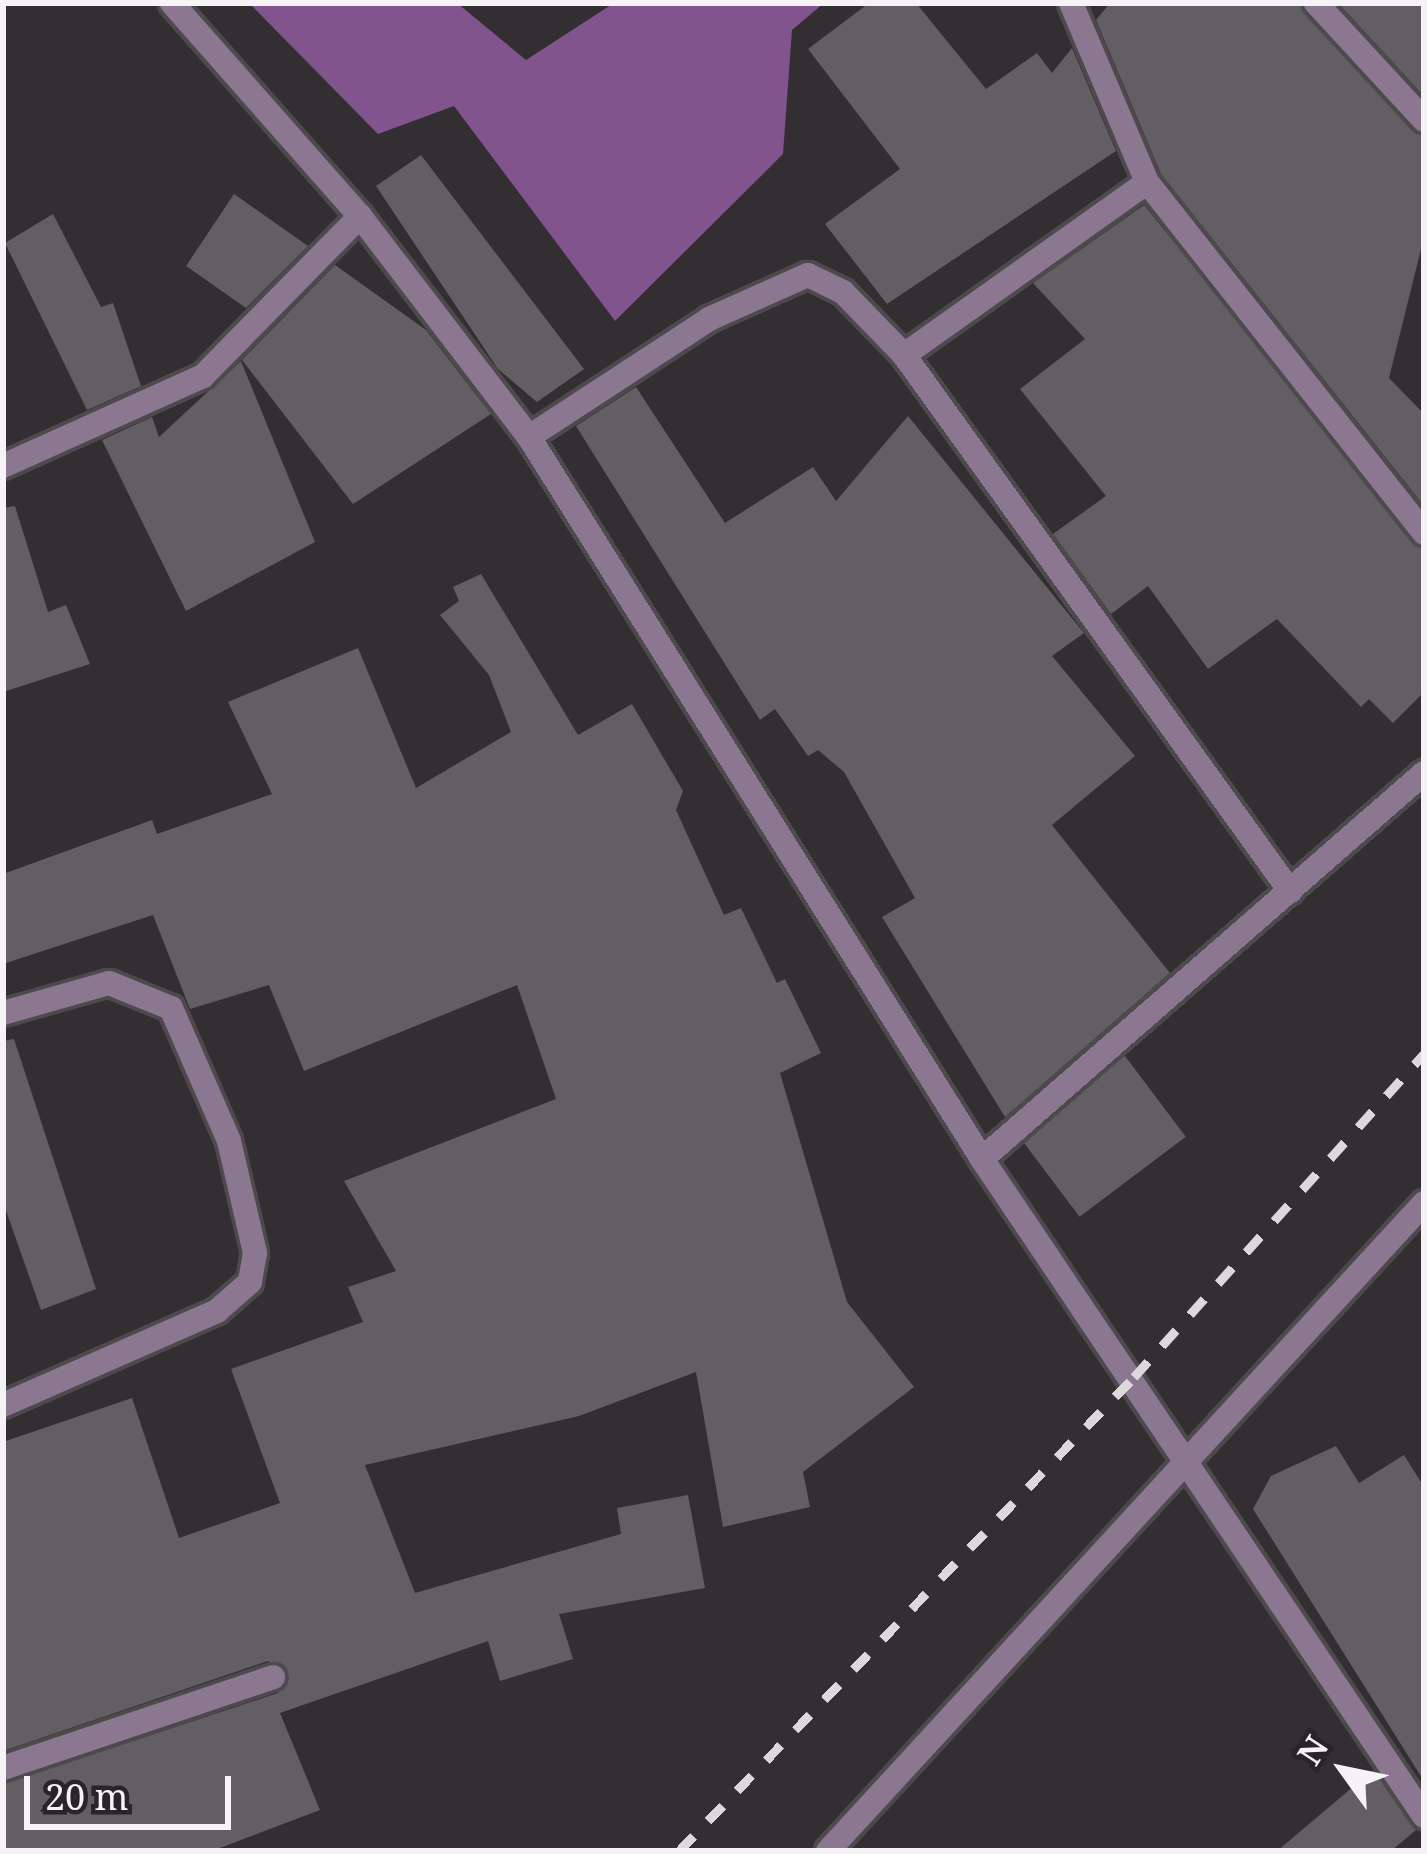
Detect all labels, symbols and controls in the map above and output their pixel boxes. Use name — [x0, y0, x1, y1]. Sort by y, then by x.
north arrow — [1283, 1710, 1403, 1830]
text: N — [1286, 1727, 1338, 1773]
scale bar — [30, 1752, 237, 1826]
text: 20 m — [45, 1772, 129, 1821]

